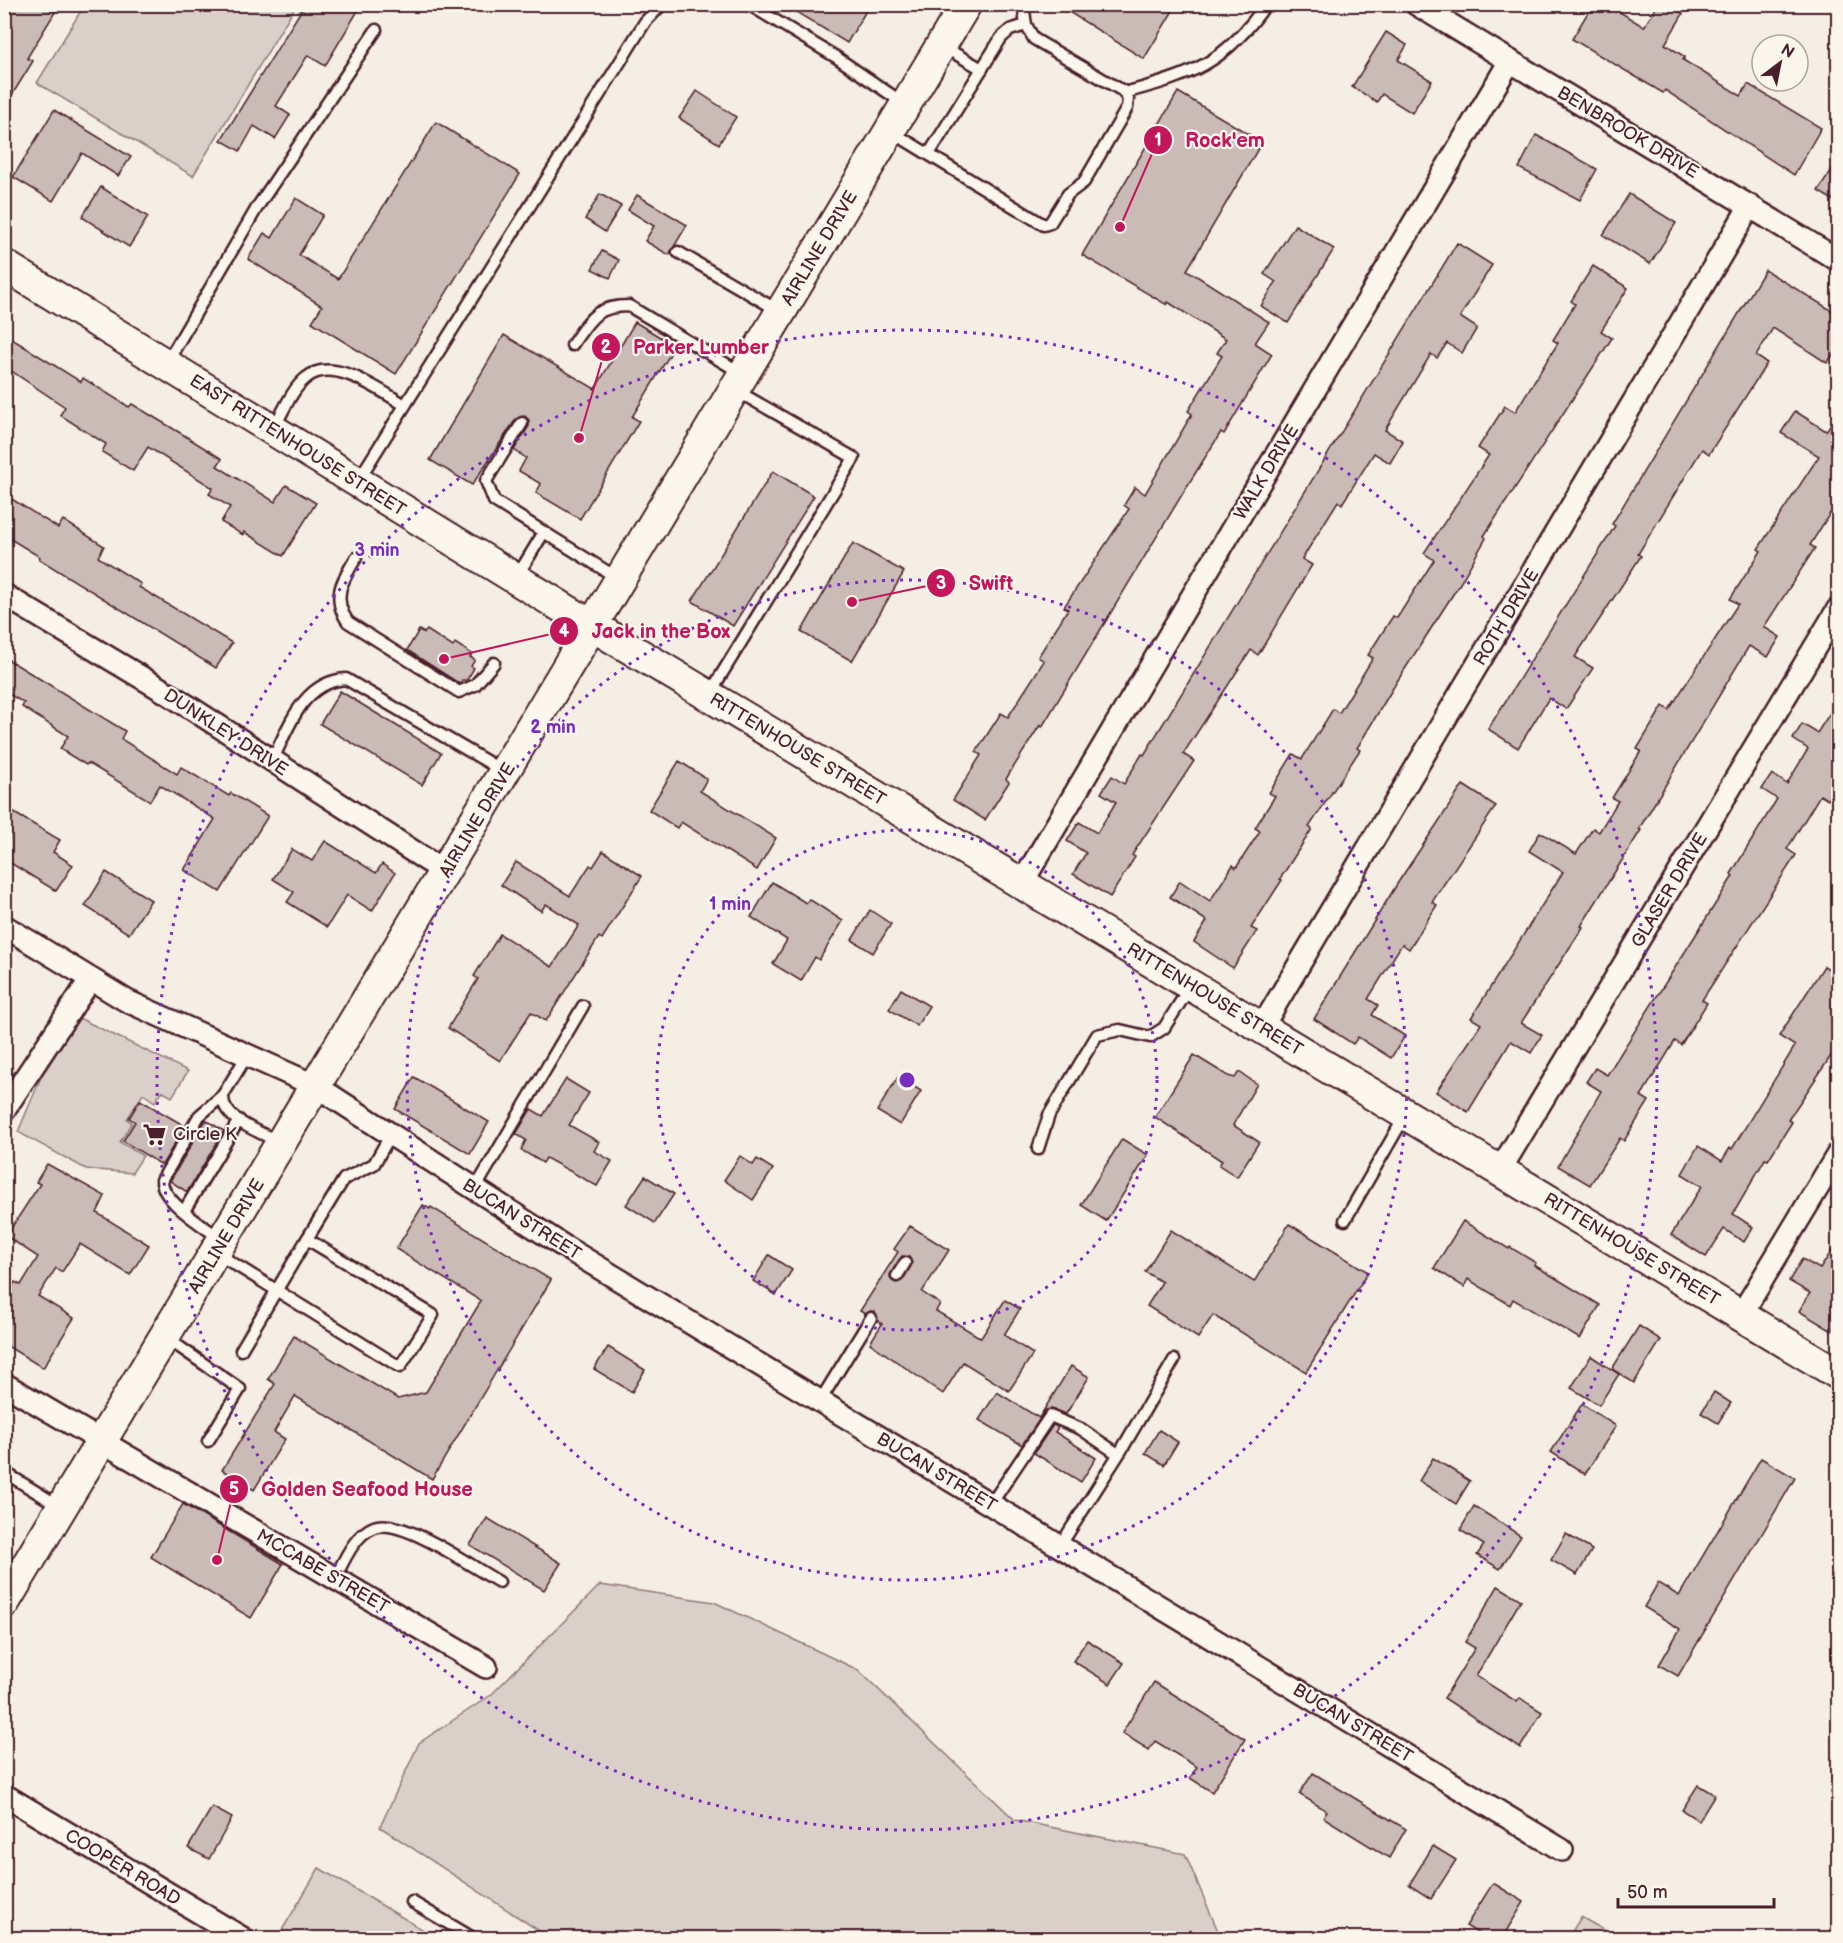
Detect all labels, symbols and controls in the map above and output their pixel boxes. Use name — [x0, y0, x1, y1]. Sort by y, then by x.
north arrow — [1750, 33, 1810, 93]
text: N — [1777, 40, 1797, 63]
street label: BENBROOK DRIVE — [1553, 82, 1702, 183]
callout: Rock'em — [1143, 121, 1277, 159]
text: Rock'em — [1185, 129, 1265, 153]
text: 1 — [1154, 130, 1162, 151]
street label: AIRLINE DRIVE — [777, 187, 862, 309]
callout: Parker Lumber — [591, 328, 781, 366]
text: Parker Lumber — [633, 336, 770, 360]
text: 2 — [601, 337, 612, 358]
street label: EAST RITTENHOUSE STREET — [186, 370, 410, 521]
street label: WALK DRIVE — [1230, 421, 1303, 524]
text: 3 min — [354, 540, 400, 561]
callout: Swift — [926, 564, 1025, 602]
street label: ROTH DRIVE — [1469, 565, 1544, 669]
text: Swift — [969, 572, 1013, 596]
text: 3 — [936, 573, 946, 594]
callout: Jack in the Box — [549, 612, 742, 650]
text: Jack in the Box — [592, 620, 730, 644]
text: 4 — [559, 621, 570, 642]
street label: DUNKLEY DRIVE — [160, 685, 292, 780]
street label: RITTENHOUSE STREET — [706, 689, 890, 810]
text: 2 min — [530, 717, 576, 738]
street label: AIRLINE DRIVE — [435, 759, 520, 881]
street label: GLASER DRIVE — [1627, 829, 1712, 951]
text: 1 min — [709, 894, 751, 915]
street label: RITTENHOUSE STREET — [1123, 939, 1307, 1060]
centre of rings — [897, 1070, 917, 1090]
supermarket icon: Circle K — [142, 1121, 168, 1147]
place label: Circle K — [173, 1124, 237, 1145]
street label: BUCAN STREET — [458, 1174, 585, 1264]
street label: AIRLINE DRIVE — [184, 1175, 269, 1297]
street label: RITTENHOUSE STREET — [1540, 1189, 1724, 1310]
street label: BUCAN STREET — [873, 1428, 1001, 1517]
callout: Golden Seafood House — [219, 1470, 485, 1508]
text: Golden Seafood House — [261, 1478, 473, 1502]
text: 5 — [229, 1479, 239, 1500]
street label: MCCABE STREET — [253, 1525, 393, 1618]
street label: BUCAN STREET — [1289, 1679, 1417, 1768]
street label: COOPER ROAD — [61, 1825, 184, 1910]
scale bar — [1618, 1871, 1774, 1909]
text: 50 m — [1627, 1882, 1668, 1903]

